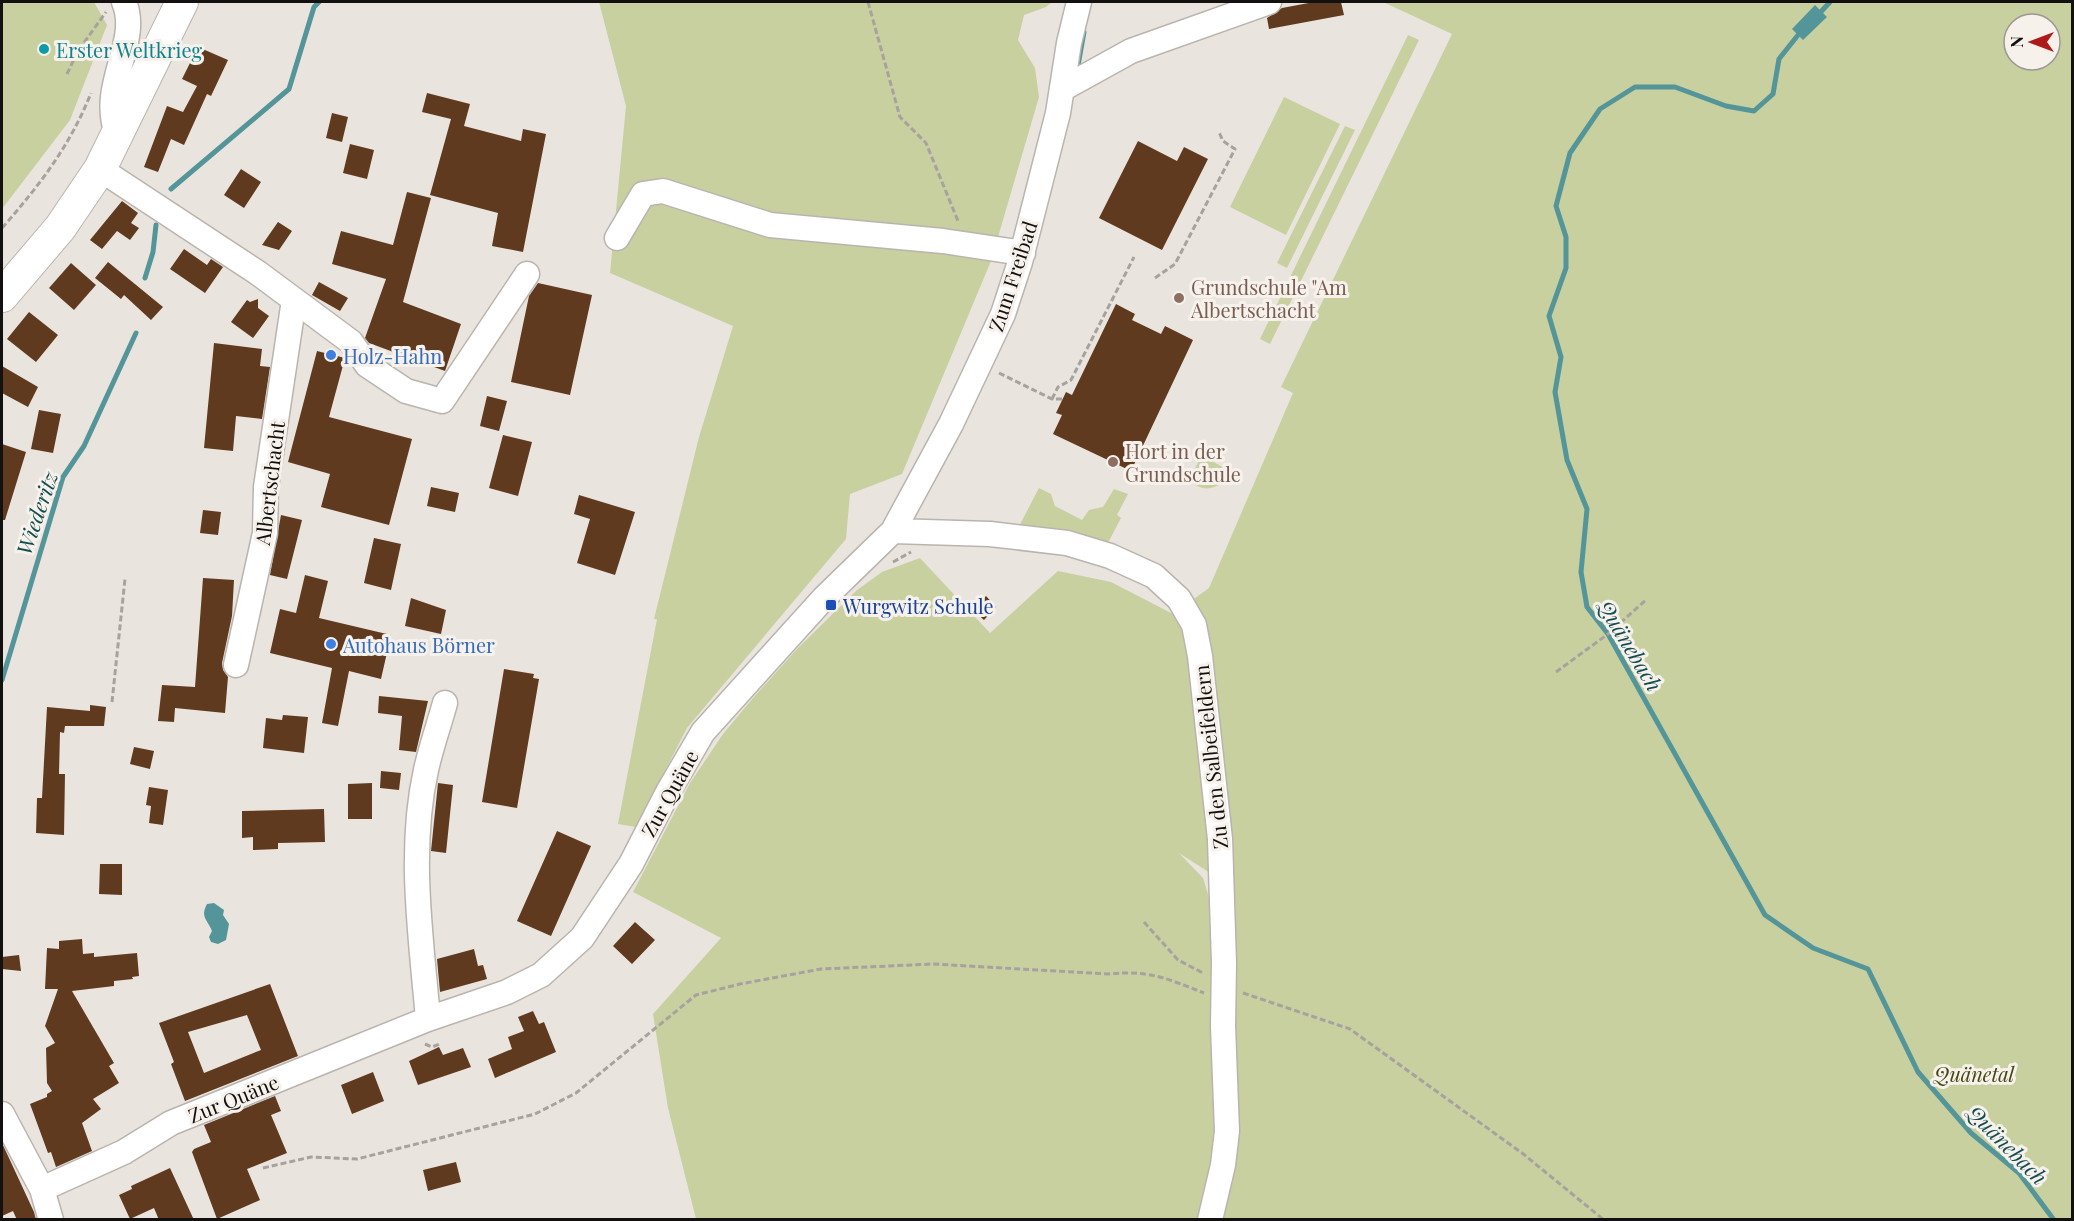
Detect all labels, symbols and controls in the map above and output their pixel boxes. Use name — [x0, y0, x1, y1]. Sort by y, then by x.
north arrow — [2002, 12, 2062, 72]
place label: Erster Weltkrieg — [56, 36, 203, 63]
text: N — [2006, 36, 2027, 48]
marker: Erster Weltkrieg — [37, 42, 51, 56]
street label: Zum Freibad — [981, 217, 1043, 335]
place label: Grundschule "Am Albertschacht — [1190, 273, 1347, 323]
marker: Grundschule "Am Albertschacht — [1172, 291, 1186, 305]
place label: Holz-Hahn — [343, 342, 442, 369]
marker: Holz-Hahn — [324, 348, 338, 362]
street label: Albertschacht — [248, 419, 290, 547]
place label: Hort in der Grundschule — [1125, 437, 1241, 487]
marker: Hort in der Grundschule — [1106, 455, 1120, 469]
water label: Wiederitz — [9, 467, 64, 558]
place label: Wurgwitz Schule — [842, 592, 994, 619]
water label: Quänebach — [1592, 593, 1669, 696]
marker: Wurgwitz Schule — [824, 598, 838, 612]
place label: Autohaus Börner — [342, 631, 495, 658]
marker: Autohaus Börner — [324, 637, 338, 651]
street label: Zu den Salbeifeldern — [1187, 663, 1233, 851]
street label: Zur Quäne — [634, 745, 704, 841]
park label: Quänetal — [1933, 1060, 2016, 1087]
street label: Zur Quäne — [184, 1068, 282, 1128]
water label: Quänebach — [1961, 1097, 2054, 1190]

